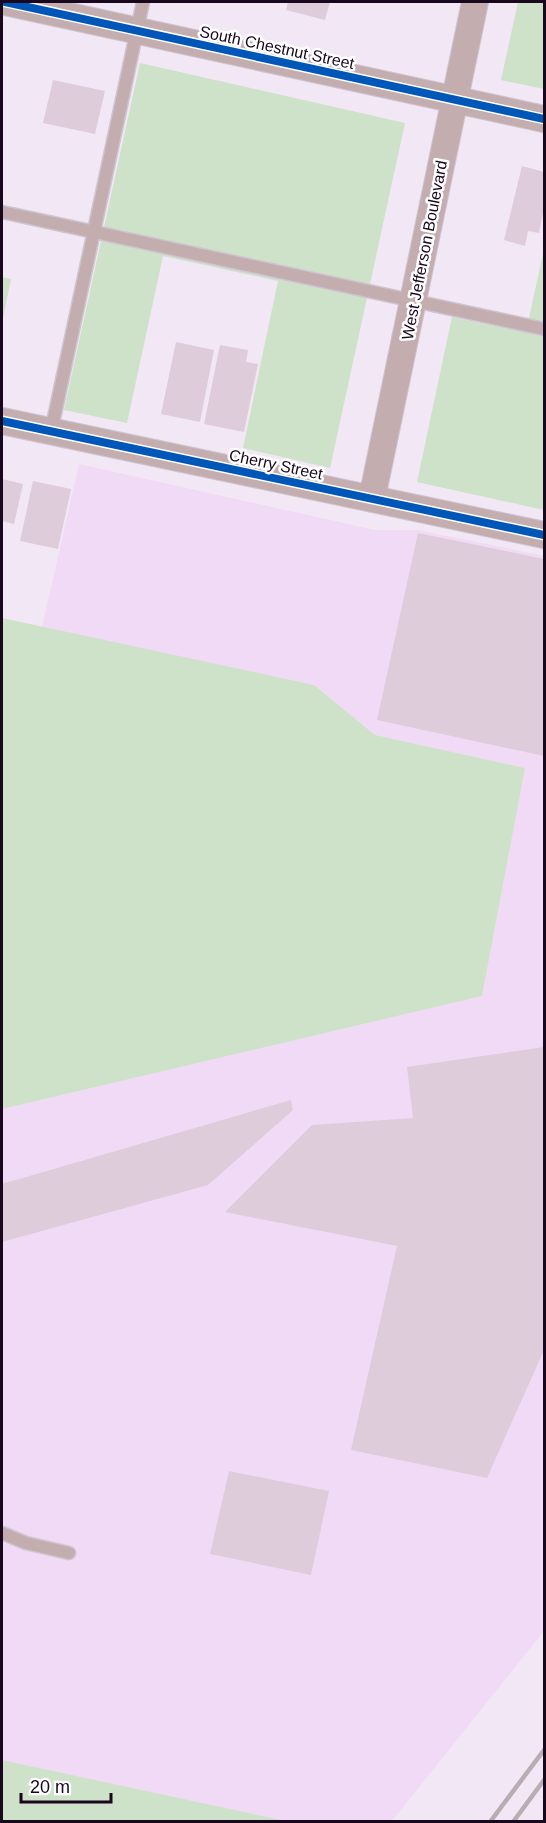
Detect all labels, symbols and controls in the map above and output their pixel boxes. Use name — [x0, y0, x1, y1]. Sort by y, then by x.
street label: South Chestnut Street — [198, 23, 356, 72]
street label: West Jefferson Boulevard — [399, 159, 450, 341]
street label: Cherry Street — [228, 446, 325, 483]
scale bar — [21, 1766, 111, 1804]
text: 20 m — [30, 1777, 70, 1797]

